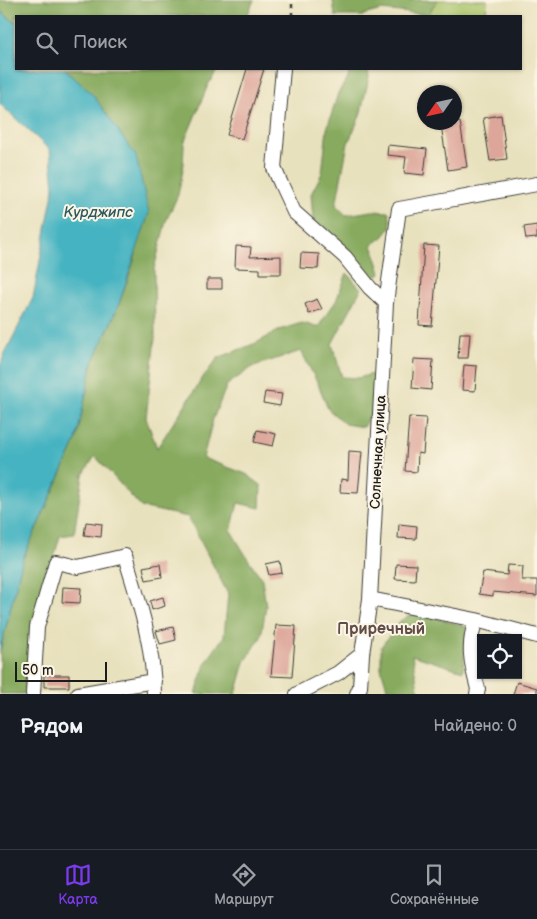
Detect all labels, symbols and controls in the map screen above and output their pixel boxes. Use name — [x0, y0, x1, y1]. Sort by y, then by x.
search box — [15, 15, 522, 70]
icon: search — [33, 29, 61, 57]
text: Поиск — [73, 31, 127, 54]
north arrow — [417, 85, 462, 130]
water label: Курджипс — [63, 203, 133, 222]
street label: Солнечная улица — [367, 394, 390, 509]
district label: Приречный — [337, 620, 425, 639]
map controls — [477, 634, 522, 679]
button: locate — [477, 634, 522, 679]
scale bar — [15, 659, 108, 682]
text: 50 m — [22, 662, 54, 679]
text: Рядом — [20, 714, 83, 739]
text: Найдено: 0 — [434, 717, 517, 736]
tab: Карта — [58, 861, 98, 908]
tab: Маршрут — [214, 861, 274, 908]
tab: Сохранённые — [390, 861, 479, 908]

